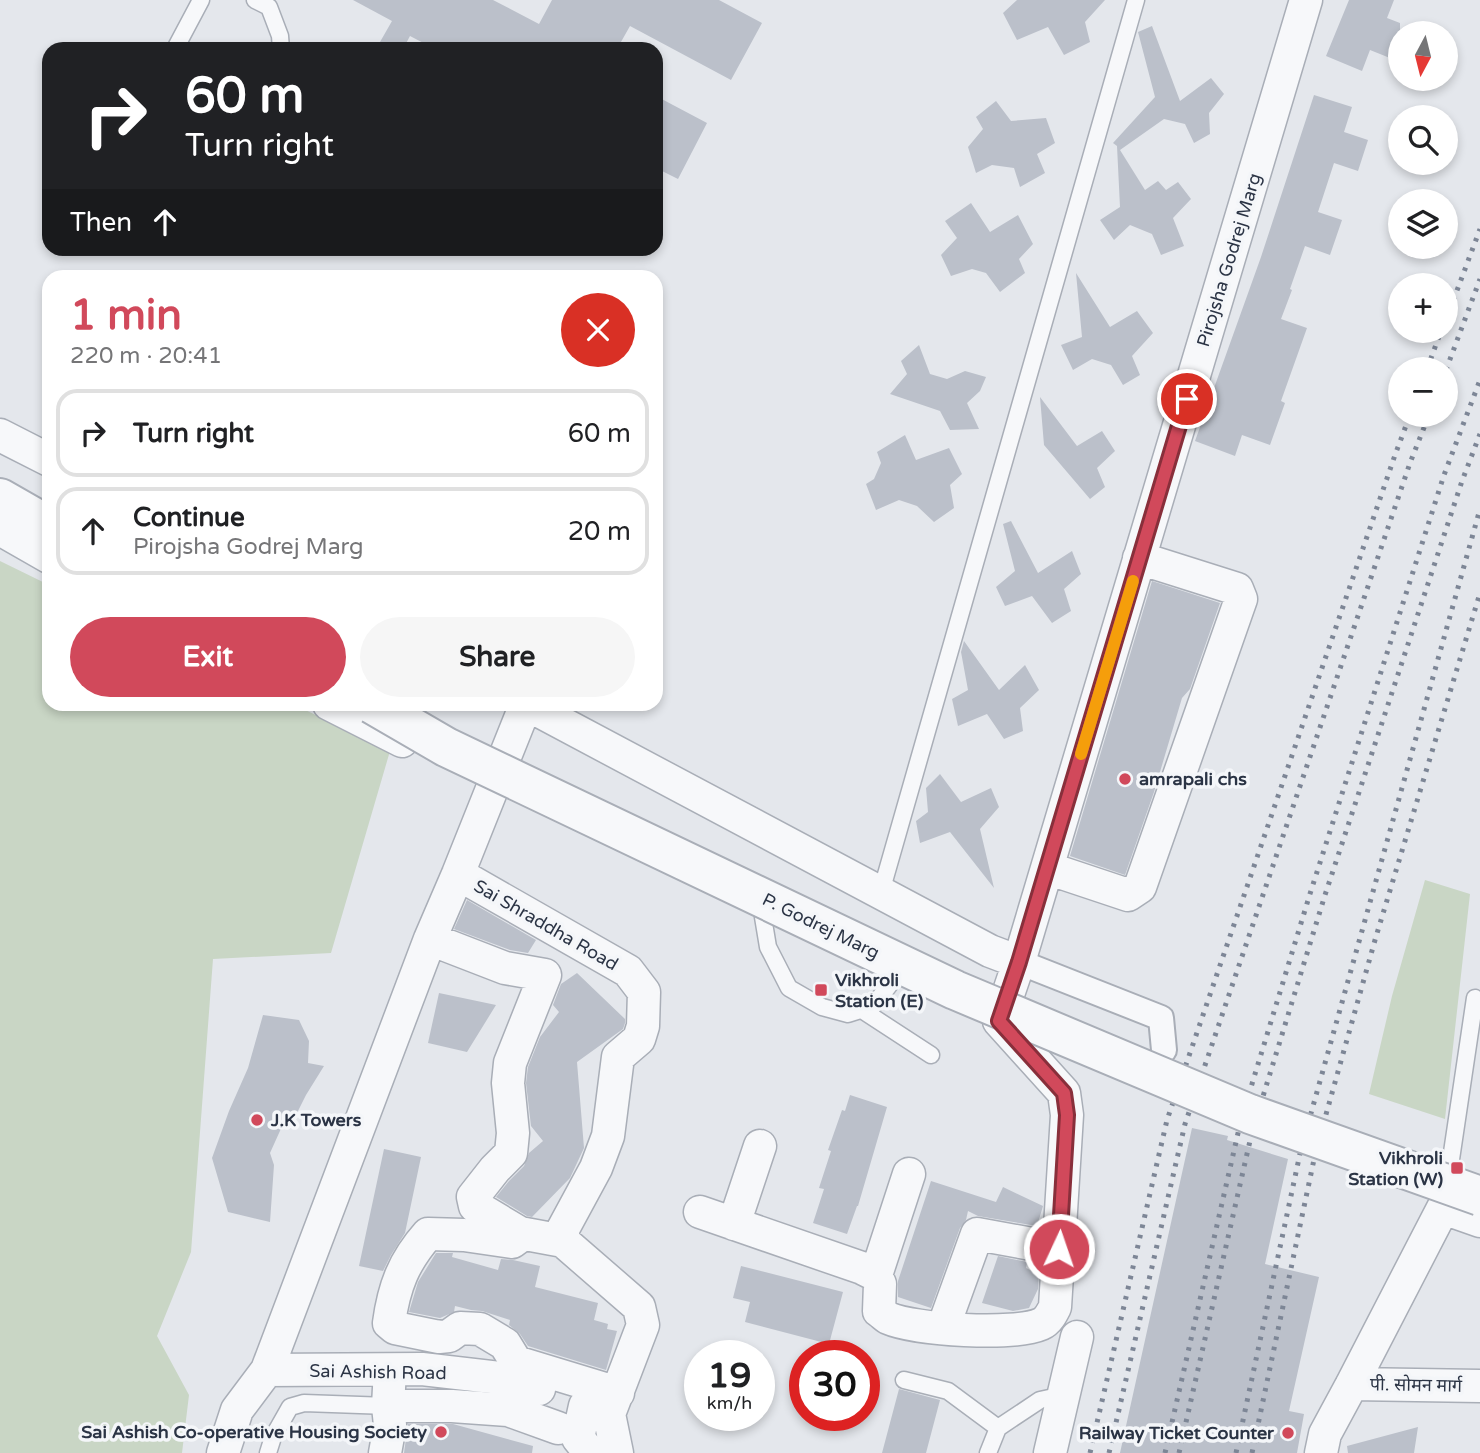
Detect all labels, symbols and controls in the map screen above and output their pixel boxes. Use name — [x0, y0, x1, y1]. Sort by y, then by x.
north arrow — [1388, 21, 1458, 91]
map controls — [1388, 21, 1458, 427]
text: 60 m — [185, 67, 304, 126]
icon: right — [70, 70, 161, 161]
button: search — [1388, 105, 1458, 175]
text: Turn right — [185, 127, 334, 165]
street label: Pirojsha Godrej Marg — [1192, 170, 1266, 350]
button: layers — [1388, 189, 1458, 259]
icon: ahead — [146, 203, 184, 241]
text: Then — [70, 207, 132, 238]
button: + — [1388, 273, 1458, 343]
text: 1 min — [70, 290, 182, 341]
button: close — [561, 293, 635, 367]
text: 220 m · 20:41 — [70, 342, 222, 370]
button: − — [1388, 357, 1458, 427]
pin — [1157, 369, 1217, 429]
icon: arrive — [1168, 380, 1206, 418]
icon: right — [74, 414, 112, 452]
text: Turn right — [133, 418, 254, 449]
text: 60 m — [568, 418, 631, 449]
text: Continue — [133, 502, 245, 533]
icon: ahead — [74, 512, 112, 550]
text: 20 m — [568, 516, 631, 547]
text: Pirojsha Godrej Marg — [133, 533, 364, 561]
button: Exit — [70, 617, 346, 697]
button: Share — [360, 617, 635, 697]
place label: amrapali chs — [1139, 768, 1247, 790]
marker: amrapali chs — [1117, 771, 1133, 787]
street label: Sai Shraddha Road — [470, 875, 622, 975]
street label: P. Godrej Marg — [759, 888, 883, 964]
place label: Vikhroli Station (E) — [835, 969, 924, 1012]
marker: Vikhroli Station (E) — [813, 982, 829, 998]
place label: J.K Towers — [270, 1109, 362, 1131]
marker: J.K Towers — [249, 1112, 265, 1128]
place label: Vikhroli Station (W) — [1348, 1147, 1443, 1190]
marker: Vikhroli Station (W) — [1449, 1160, 1465, 1176]
position arrow — [1022, 1212, 1096, 1286]
speed limit sign: 30 — [789, 1340, 880, 1431]
text: 19 — [708, 1355, 751, 1397]
street label: Sai Ashish Road — [309, 1360, 447, 1384]
street label: पी. सोमन मार्ग — [1370, 1373, 1463, 1397]
text: km/h — [707, 1392, 752, 1414]
place label: Sai Ashish Co-operative Housing Society — [81, 1421, 427, 1443]
place label: Railway Ticket Counter — [1079, 1422, 1275, 1444]
marker: Sai Ashish Co-operative Housing Society — [433, 1424, 449, 1440]
marker: Railway Ticket Counter — [1280, 1425, 1296, 1441]

